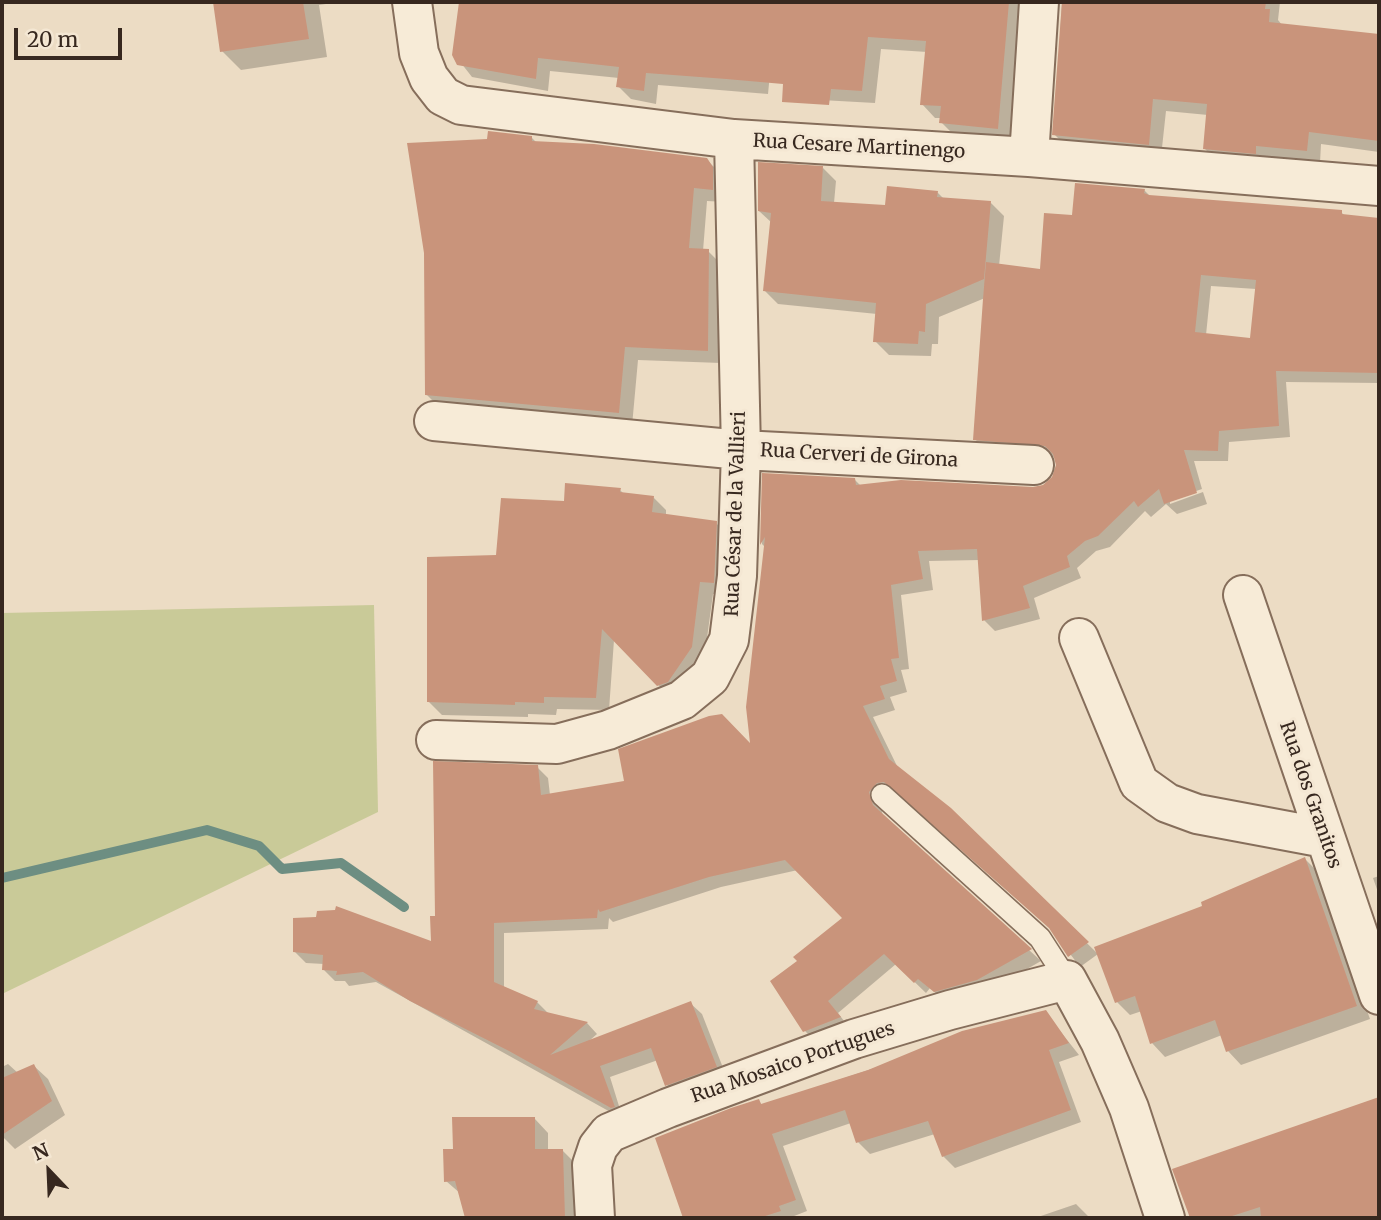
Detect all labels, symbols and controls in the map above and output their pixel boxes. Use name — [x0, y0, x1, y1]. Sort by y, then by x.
scale bar — [18, 14, 126, 58]
text: 20 m — [27, 26, 78, 53]
street label: Rua Cesare Martinengo — [752, 130, 966, 164]
street label: Rua César de la Vallieri — [721, 411, 751, 617]
street label: Rua Cerveri de Girona — [759, 439, 959, 473]
street label: Rua dos Granitos — [1274, 719, 1346, 871]
street label: Rua Mosaico Portugues — [688, 1017, 898, 1109]
north arrow — [14, 1136, 84, 1206]
text: N — [29, 1138, 52, 1166]

